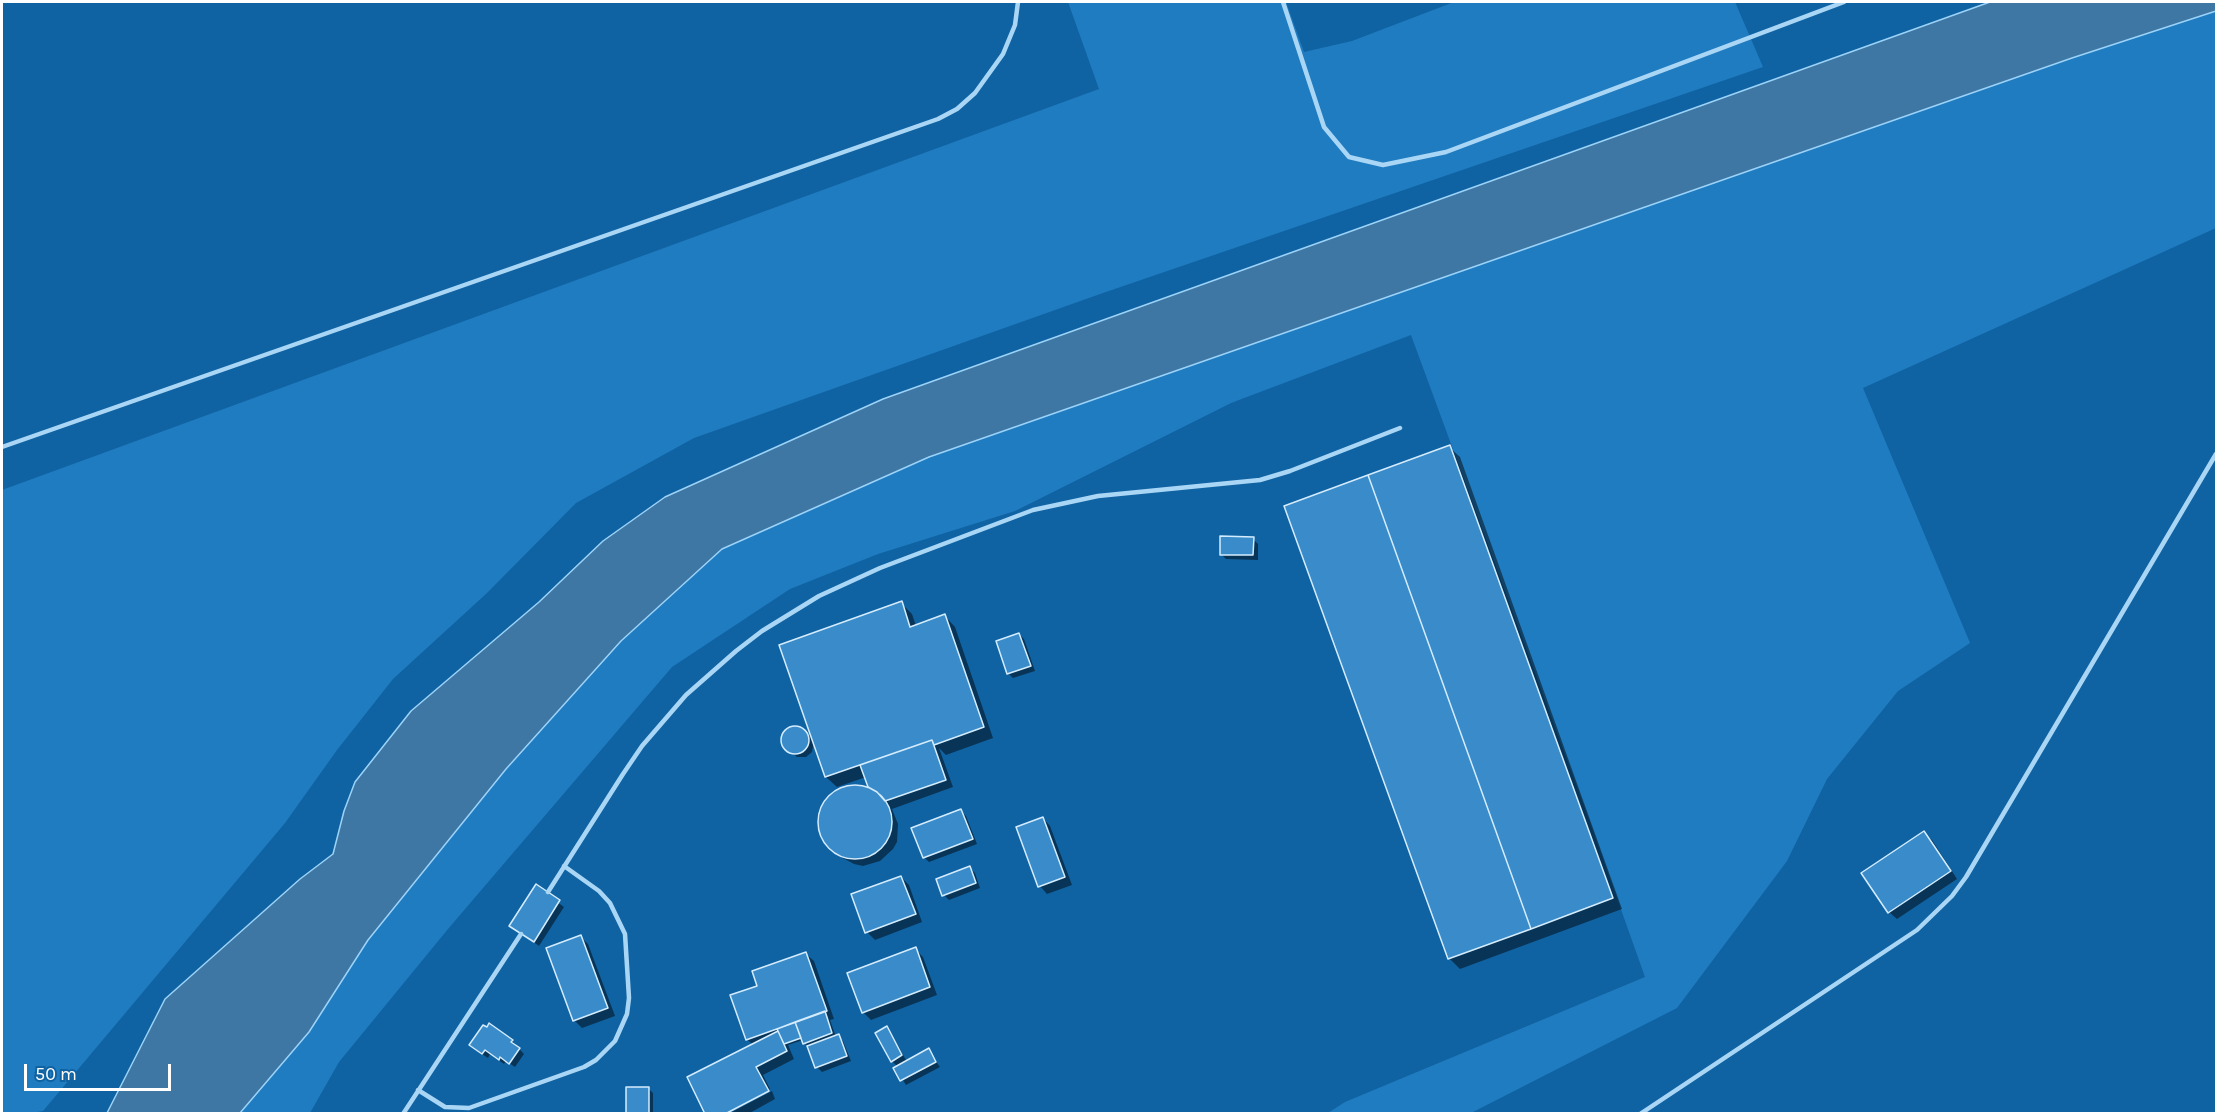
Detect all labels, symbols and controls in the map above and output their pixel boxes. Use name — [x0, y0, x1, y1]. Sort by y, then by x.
scale bar — [27, 1052, 174, 1090]
text: 50 m — [35, 1063, 77, 1085]

